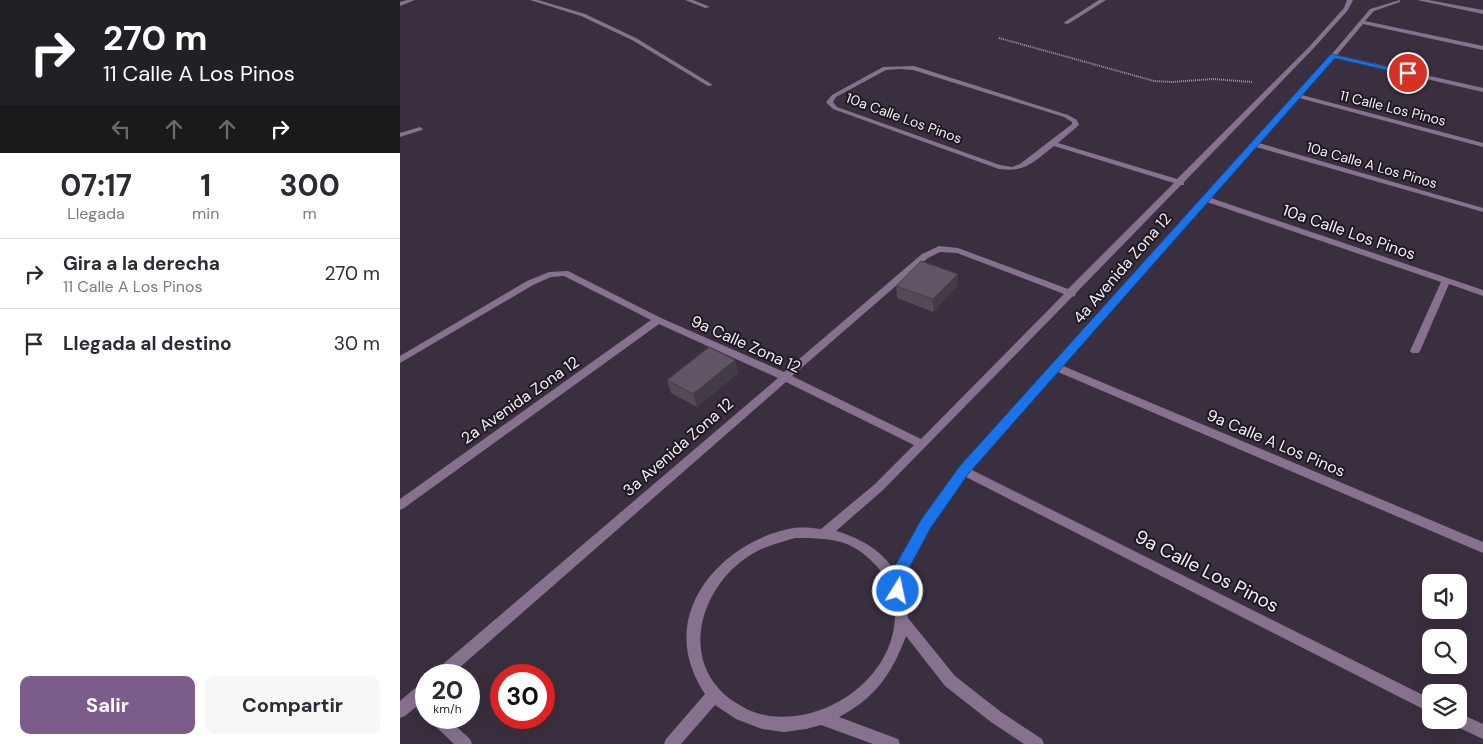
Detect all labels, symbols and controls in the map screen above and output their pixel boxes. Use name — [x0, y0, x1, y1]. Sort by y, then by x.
text: 270 m — [103, 15, 207, 61]
icon: right — [20, 20, 85, 85]
pin — [1387, 52, 1429, 94]
text: 11 Calle A Los Pinos — [103, 59, 295, 88]
icon: arrive — [1394, 59, 1422, 87]
street label: 11 Calle Los Pinos — [1338, 86, 1448, 130]
street label: 10a Calle Los Pinos — [844, 89, 964, 147]
icon: left — [107, 115, 135, 143]
icon: ahead — [160, 115, 188, 143]
icon: ahead — [213, 115, 241, 143]
icon: right — [266, 115, 294, 143]
street label: 10a Calle A Los Pinos — [1305, 138, 1439, 192]
text: 07:17 — [60, 166, 132, 205]
text: 1 — [200, 166, 211, 205]
text: 300 — [279, 166, 340, 205]
street label: 10a Calle Los Pinos — [1280, 199, 1418, 265]
text: Llegada — [67, 203, 125, 224]
text: min — [192, 203, 219, 224]
text: m — [303, 203, 317, 224]
street label: 4a Avenida Zona 12 — [1068, 208, 1176, 328]
text: Gira a la derecha — [63, 251, 220, 276]
icon: right — [20, 260, 48, 288]
text: 270 m — [325, 261, 380, 286]
text: 11 Calle A Los Pinos — [63, 276, 202, 297]
street label: 9a Calle Zona 12 — [688, 310, 804, 378]
icon: arrive — [20, 330, 48, 358]
text: Llegada al destino — [63, 331, 232, 356]
text: 30 m — [334, 331, 380, 356]
street label: 2a Avenida Zona 12 — [457, 351, 583, 449]
street label: 3a Avenida Zona 12 — [618, 393, 738, 501]
street label: 9a Calle A Los Pinos — [1204, 404, 1348, 482]
street label: 9a Calle Los Pinos — [1131, 524, 1283, 618]
position arrow — [871, 564, 923, 616]
map controls — [1422, 574, 1467, 729]
button: sound — [1422, 574, 1467, 619]
button: search — [1422, 629, 1467, 674]
speed limit sign: 30 — [490, 664, 555, 729]
text: 20 — [432, 674, 463, 707]
button: Salir — [20, 676, 195, 734]
button: Compartir — [205, 676, 380, 734]
button: layers — [1422, 684, 1467, 729]
text: km/h — [433, 701, 462, 717]

